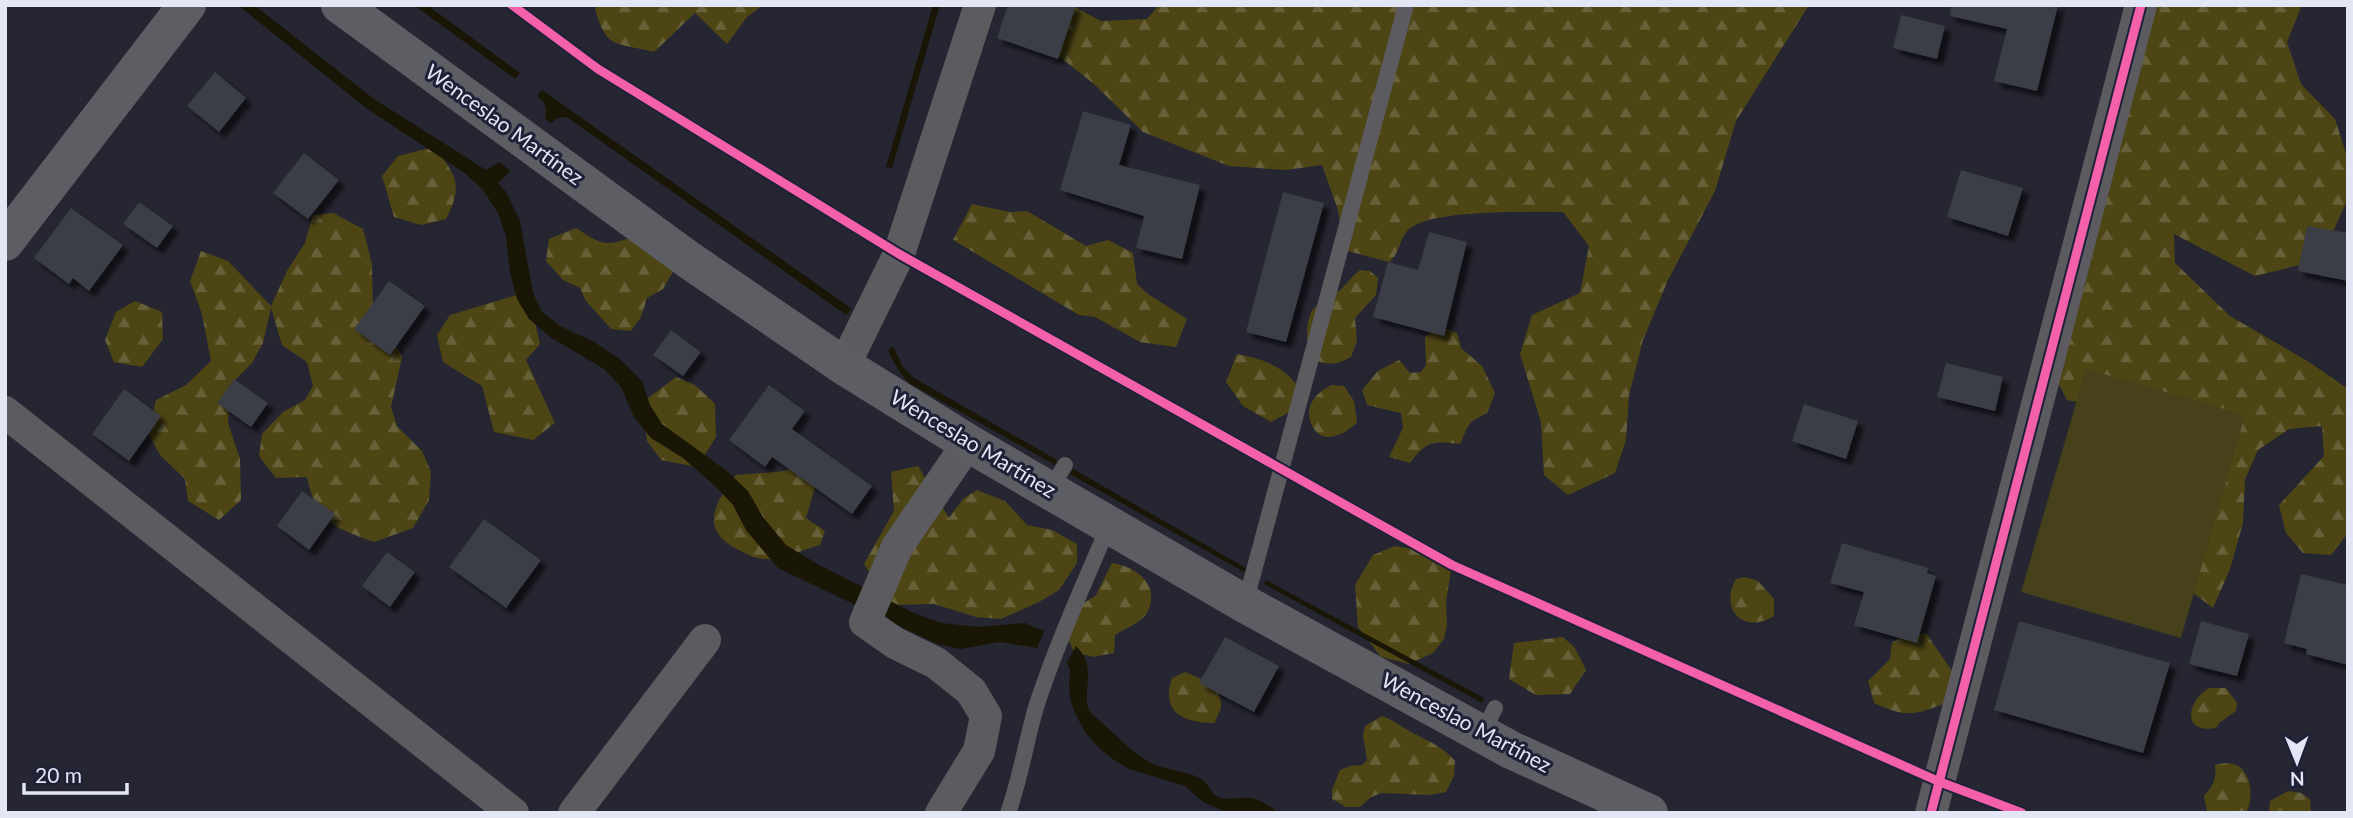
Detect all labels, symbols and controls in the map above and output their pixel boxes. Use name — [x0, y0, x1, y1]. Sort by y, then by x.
street label: Wenceslao Martínez — [421, 58, 588, 189]
street label: Wenceslao Martínez — [887, 383, 1061, 502]
street label: Wenceslao Martínez — [1378, 666, 1556, 777]
north arrow — [2262, 727, 2332, 797]
scale bar — [24, 752, 128, 796]
text: 20 m — [35, 762, 82, 787]
text: N — [2290, 768, 2305, 791]

